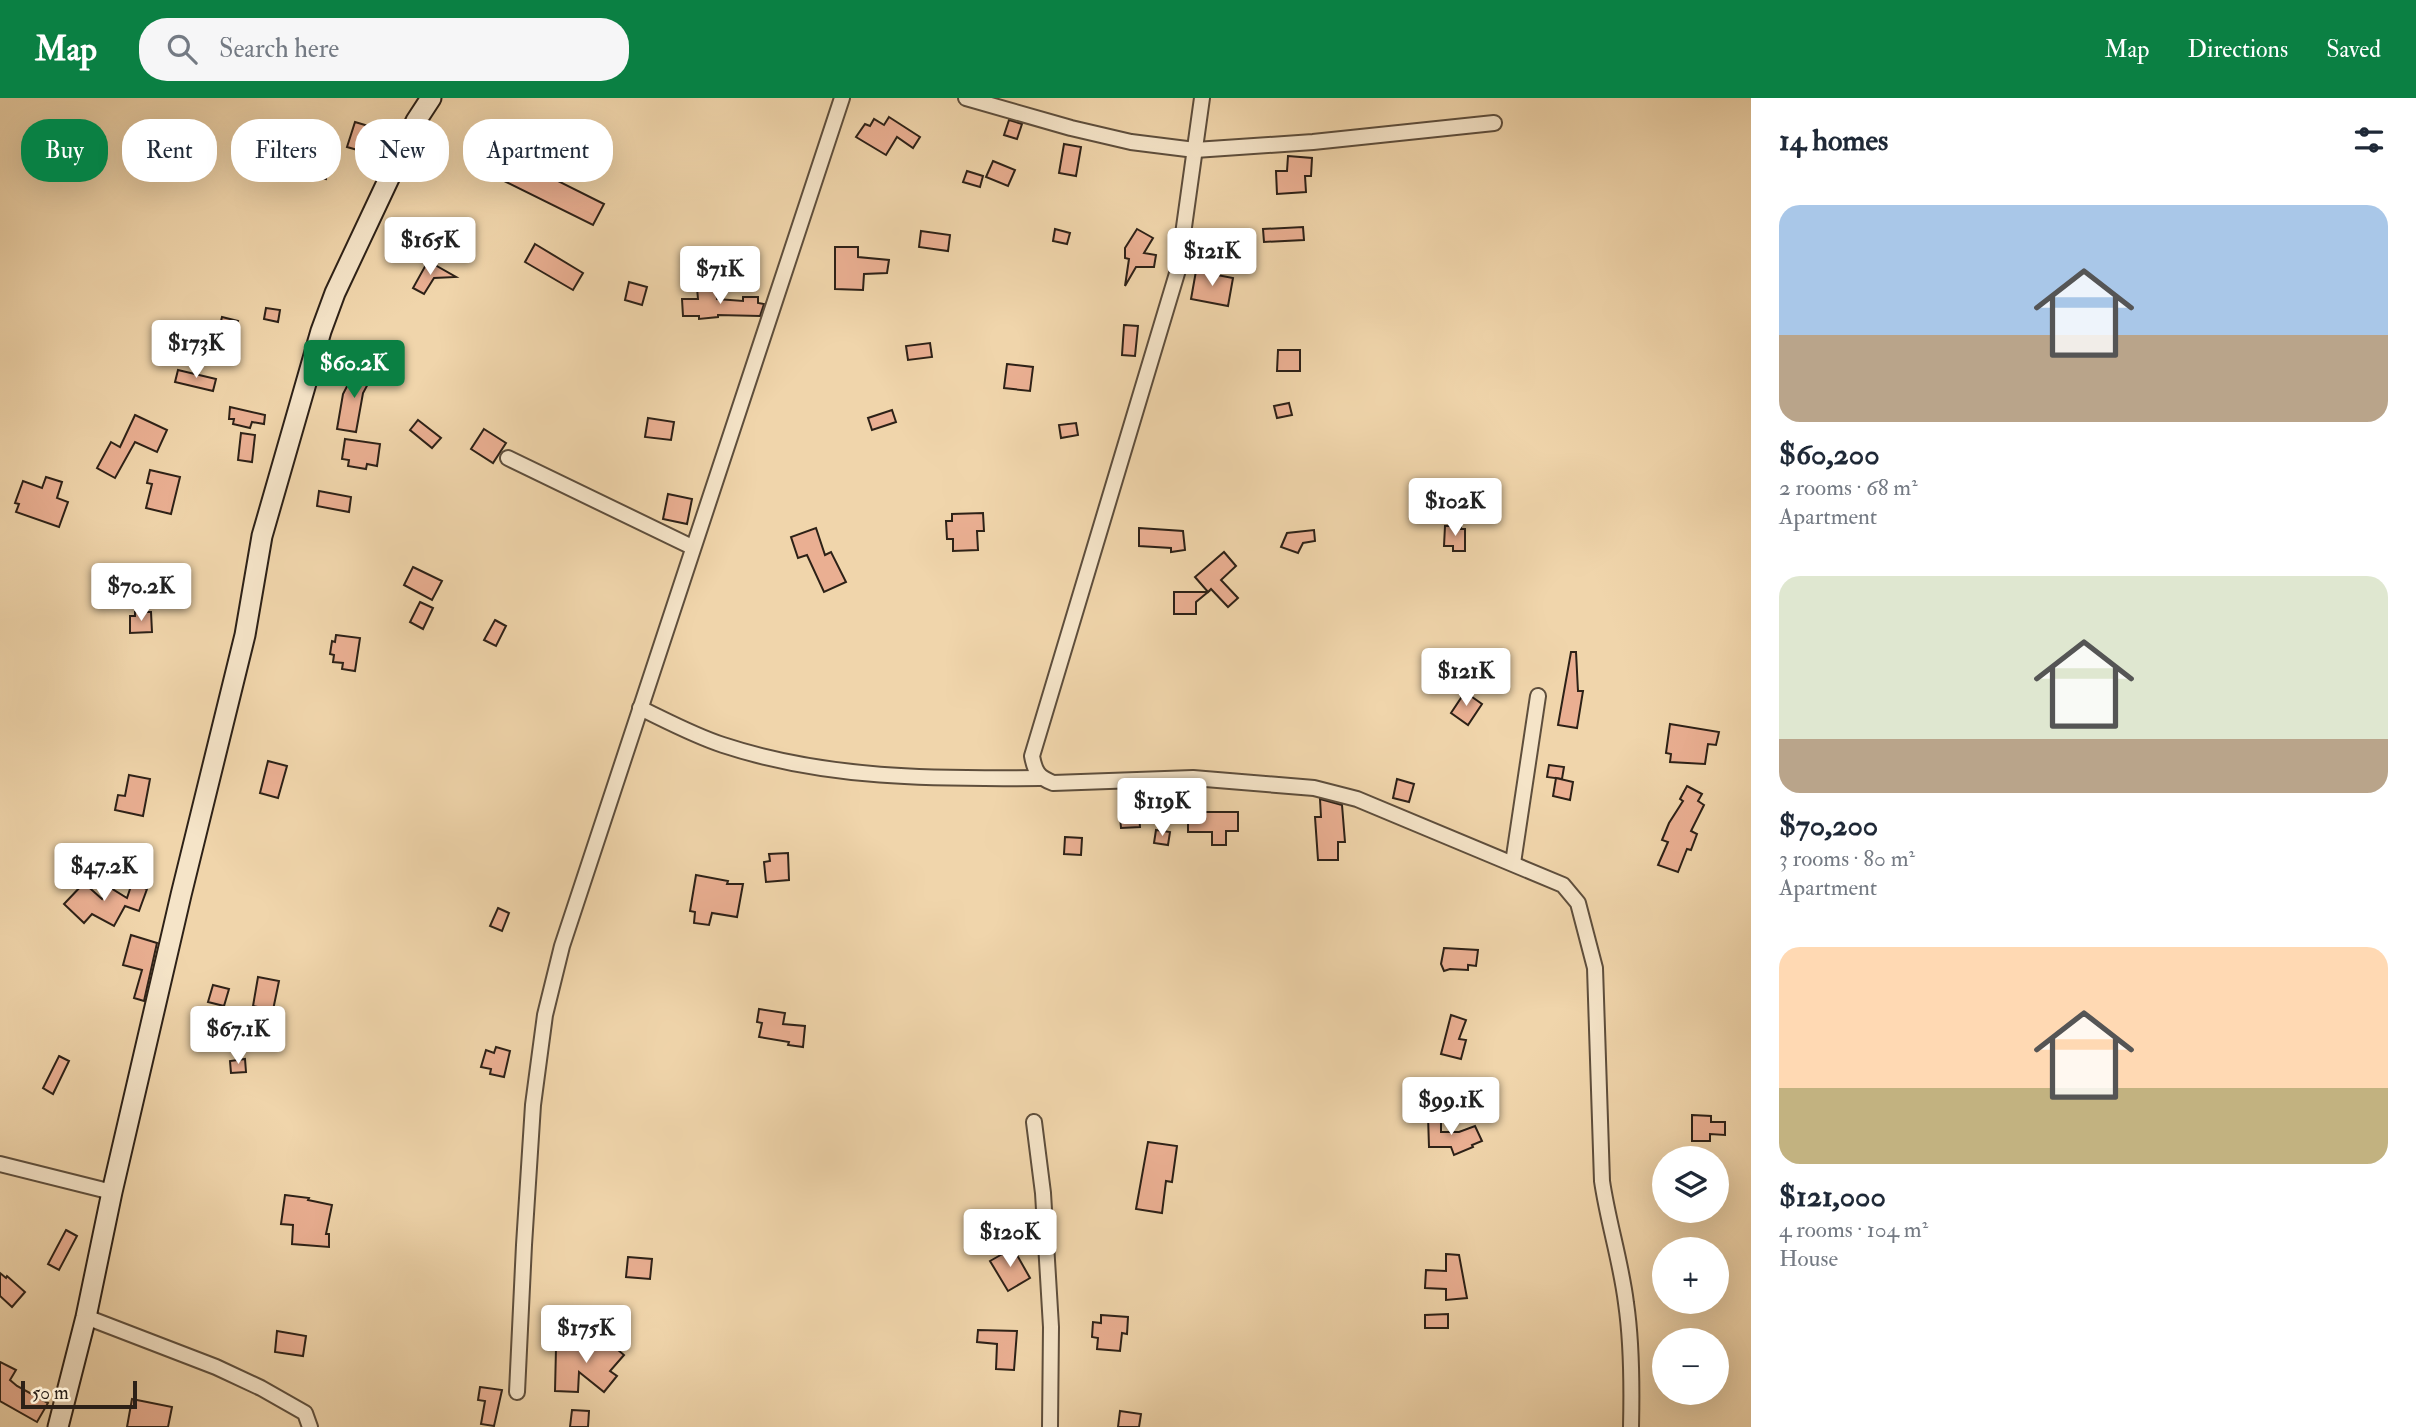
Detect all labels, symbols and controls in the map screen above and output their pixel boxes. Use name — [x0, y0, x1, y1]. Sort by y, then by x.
search box — [139, 18, 629, 81]
text: Map — [35, 29, 97, 70]
icon: search — [163, 30, 201, 68]
text: Search here — [219, 33, 339, 65]
text: Map — [2104, 34, 2149, 65]
text: Directions — [2187, 34, 2288, 65]
text: Saved — [2326, 34, 2381, 65]
chip: Buy — [21, 119, 108, 182]
chip: Rent — [122, 119, 217, 182]
chip: Filters — [231, 119, 341, 182]
chip: New — [355, 119, 449, 182]
chip: Apartment — [463, 119, 613, 182]
icon: filters — [2350, 121, 2388, 159]
text: 14 homes — [1779, 122, 1888, 159]
pin: $165K — [381, 218, 479, 277]
text: $165K — [401, 225, 459, 254]
pin: $121K — [1163, 228, 1261, 288]
text: $121K — [1183, 236, 1241, 265]
pin: $71K — [679, 246, 761, 306]
icon: home — [2021, 250, 2147, 376]
text: $71K — [696, 254, 744, 283]
pin: $173K — [147, 320, 245, 380]
text: $173K — [168, 328, 224, 357]
pin: $60.2K — [297, 341, 411, 400]
text: $60.2K — [320, 348, 388, 377]
text: $60,200 — [1779, 436, 1880, 473]
text: 2 rooms · 68 m² — [1779, 473, 1918, 502]
pin: $102K — [1406, 478, 1504, 538]
text: $102K — [1425, 486, 1485, 515]
text: Apartment — [1779, 502, 1877, 531]
pin: $70.2K — [84, 564, 198, 623]
text: $70.2K — [107, 571, 175, 600]
icon: home — [2021, 621, 2147, 747]
pin: $121K — [1417, 648, 1515, 708]
text: $121K — [1437, 656, 1495, 685]
pin: $119K — [1113, 778, 1211, 838]
text: $119K — [1133, 786, 1191, 815]
text: $70,200 — [1779, 807, 1878, 844]
pin: $47.2K — [47, 844, 161, 903]
text: 3 rooms · 80 m² — [1779, 844, 1915, 873]
text: $47.2K — [70, 851, 138, 880]
text: Apartment — [1779, 873, 1877, 902]
icon: home — [2021, 992, 2147, 1118]
pin: $67.1K — [181, 1006, 295, 1066]
text: $67.1K — [206, 1014, 270, 1043]
pin: $99.1K — [1394, 1077, 1508, 1137]
text: $99.1K — [1418, 1085, 1484, 1114]
map controls — [1652, 1146, 1729, 1405]
button: layers — [1652, 1146, 1729, 1223]
text: $121,000 — [1779, 1178, 1886, 1215]
pin: $120K — [961, 1210, 1059, 1269]
text: 4 rooms · 104 m² — [1779, 1215, 1928, 1244]
text: $120K — [980, 1217, 1040, 1246]
button: + — [1652, 1237, 1729, 1314]
text: House — [1779, 1244, 1838, 1273]
pin: $175K — [537, 1306, 635, 1365]
text: $175K — [557, 1313, 615, 1342]
button: − — [1652, 1328, 1729, 1405]
scale bar — [21, 1378, 136, 1410]
text: 50 m — [32, 1381, 69, 1405]

